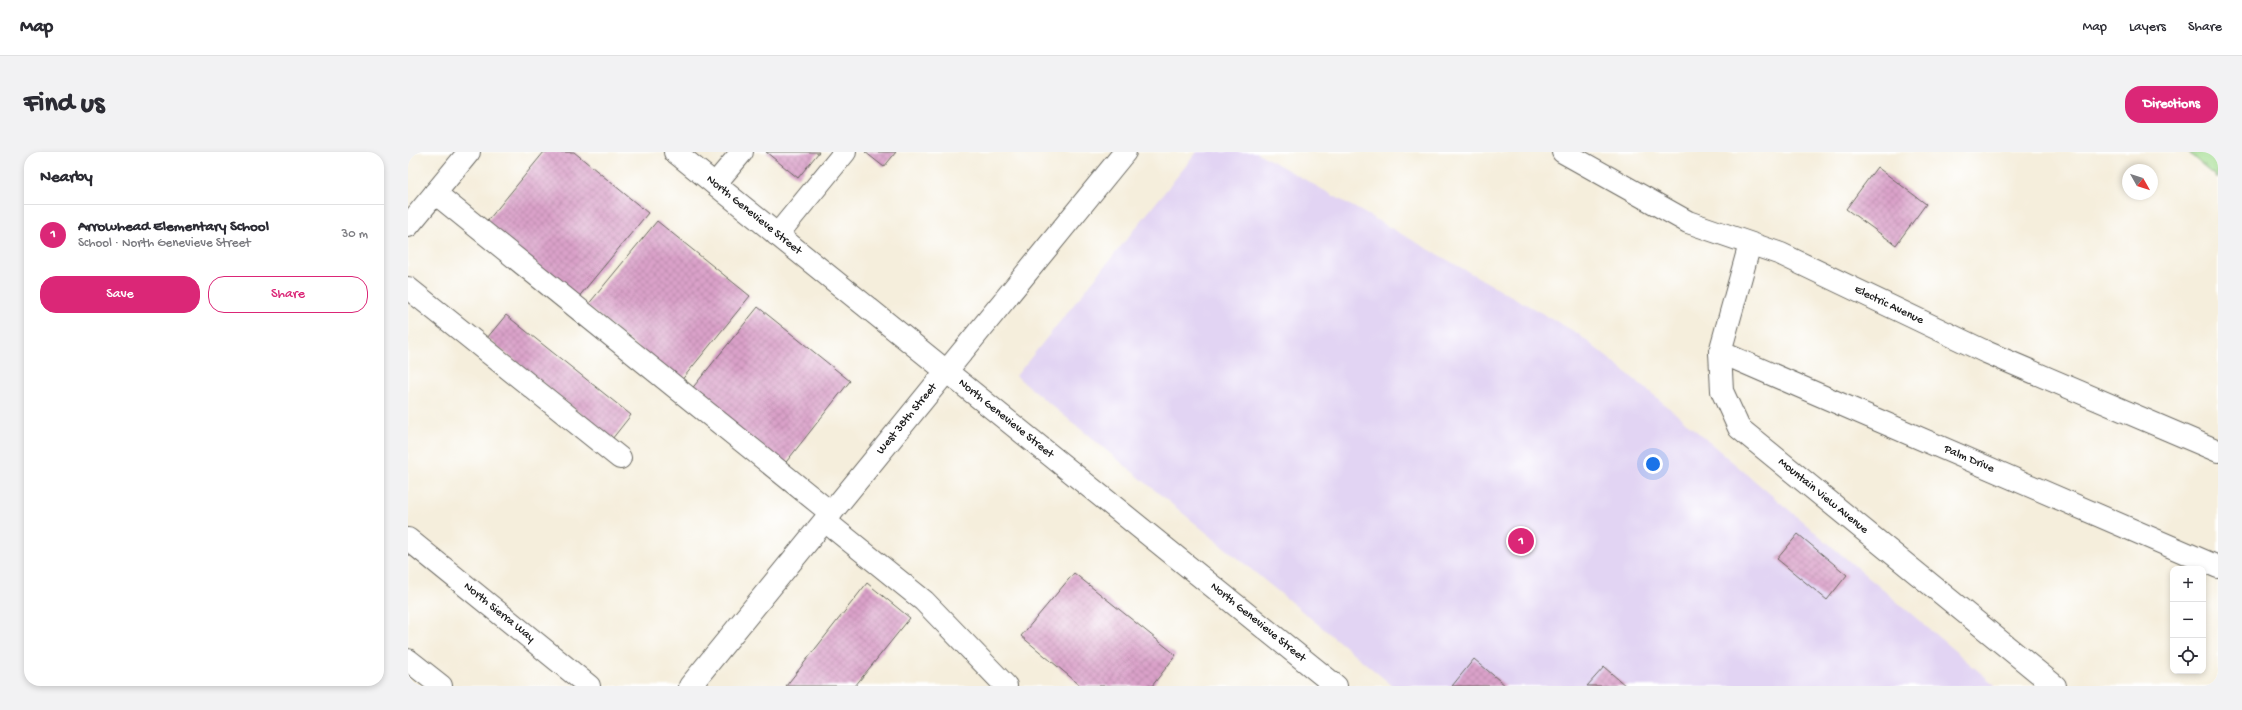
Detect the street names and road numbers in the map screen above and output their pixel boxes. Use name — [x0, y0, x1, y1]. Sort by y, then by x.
street label: North Genevieve Street — [703, 173, 805, 259]
street label: Electric Avenue — [1852, 283, 1926, 328]
street label: North Genevieve Street — [955, 376, 1057, 463]
street label: West 38th Street — [874, 380, 941, 458]
street label: Palm Drive — [1941, 442, 1997, 477]
street label: Mountain View Avenue — [1775, 455, 1871, 538]
street label: North Sierra Way — [460, 580, 537, 646]
street label: North Genevieve Street — [1207, 580, 1309, 666]

